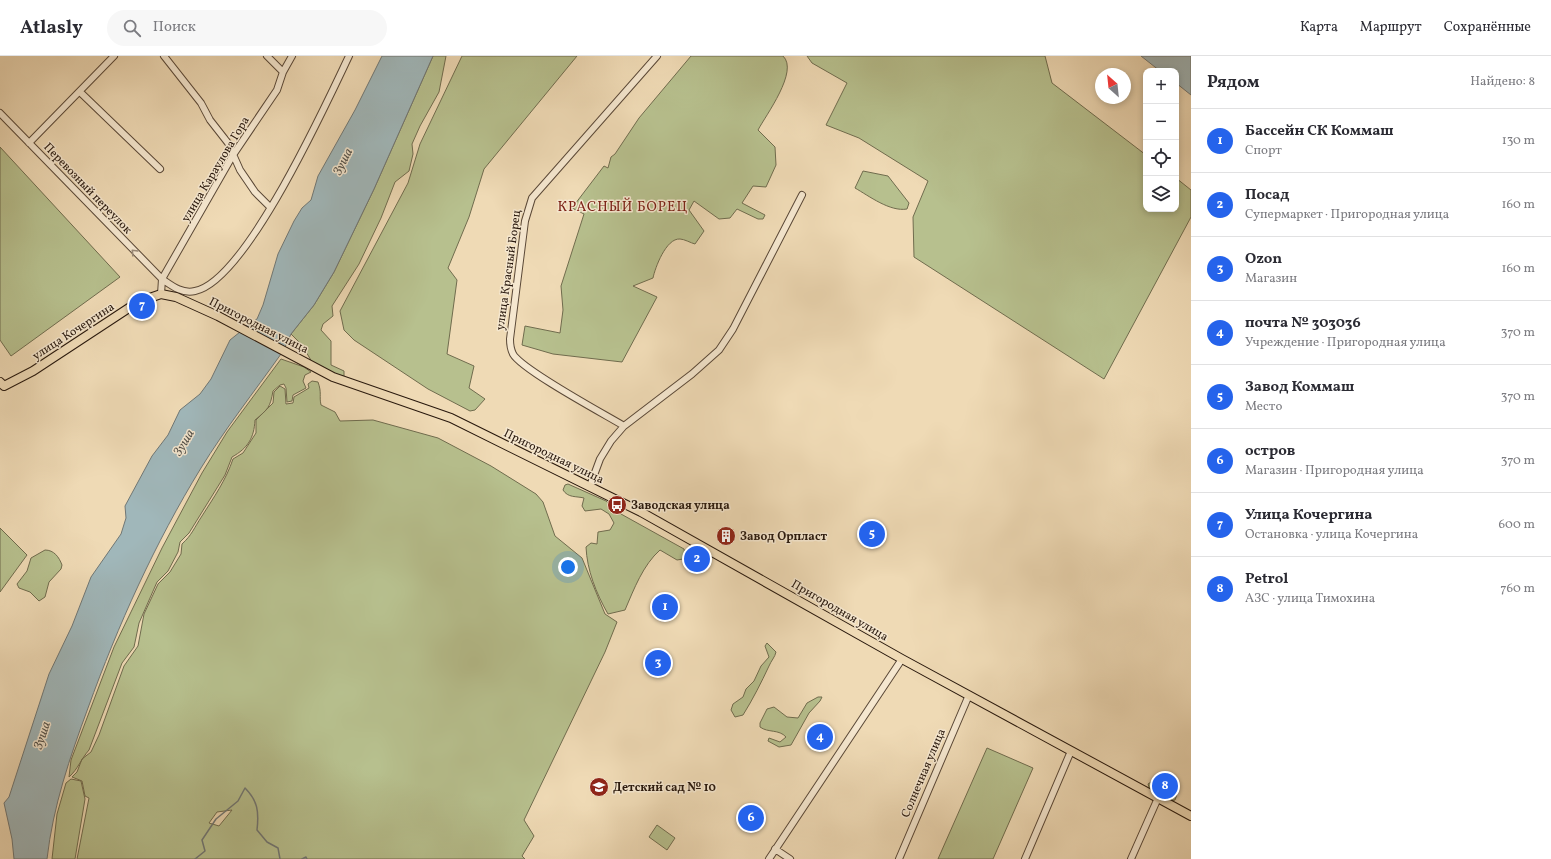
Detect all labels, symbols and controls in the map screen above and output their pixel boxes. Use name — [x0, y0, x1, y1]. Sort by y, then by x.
search box — [107, 10, 387, 46]
text: Atlasly — [20, 15, 83, 41]
icon: search — [121, 17, 143, 39]
text: Поиск — [153, 17, 196, 38]
text: Карта — [1300, 18, 1338, 37]
text: Маршрут — [1360, 18, 1422, 37]
text: Сохранённые — [1444, 18, 1531, 37]
north arrow — [1095, 68, 1131, 104]
map controls — [1143, 68, 1179, 212]
button: + — [1143, 68, 1179, 104]
text: Рядом — [1207, 71, 1260, 94]
text: Найдено: 8 — [1470, 73, 1535, 91]
button: − — [1143, 104, 1179, 140]
street label: улица Караулова Гора — [178, 114, 254, 225]
text: Бассейн СК Коммаш — [1245, 121, 1394, 142]
text: 1 — [1217, 132, 1223, 150]
text: 130 m — [1502, 132, 1535, 150]
street label: Перевозный переулок — [40, 140, 135, 238]
button: locate — [1143, 140, 1179, 176]
text: Спорт — [1245, 142, 1282, 160]
water label: Зуша — [329, 145, 358, 179]
button: layers — [1143, 176, 1179, 212]
text: Посад — [1245, 185, 1290, 206]
text: 2 — [1217, 196, 1223, 214]
text: 160 m — [1501, 196, 1535, 214]
district label: КРАСНЫЙ БОРЕЦ — [558, 197, 688, 217]
text: Супермаркет · Пригородная улица — [1245, 206, 1449, 224]
street label: улица Красный Борец — [493, 208, 525, 331]
one-way arrow — [132, 249, 139, 256]
text: Ozon — [1245, 249, 1282, 270]
text: 3 — [1217, 260, 1223, 278]
text: 160 m — [1501, 260, 1535, 278]
text: Магазин — [1245, 270, 1297, 288]
pin: 7 — [129, 291, 155, 321]
street label: Пригородная улица — [206, 294, 311, 358]
street label: улица Кочергина — [29, 299, 118, 364]
text: почта № 303036 — [1245, 313, 1361, 334]
text: 4 — [1216, 324, 1224, 342]
text: 370 m — [1501, 324, 1535, 342]
text: Учреждение · Пригородная улица — [1245, 334, 1446, 352]
text: Завод Коммаш — [1245, 377, 1354, 398]
text: 5 — [1217, 388, 1223, 406]
text: 370 m — [1501, 388, 1535, 406]
text: Место — [1245, 398, 1282, 416]
water label: Зуша — [169, 426, 200, 460]
street label: Пригородная улица — [501, 426, 606, 488]
text: остров — [1245, 441, 1295, 462]
text: 6 — [1216, 452, 1224, 470]
text: 370 m — [1501, 452, 1535, 470]
text: Магазин · Пригородная улица — [1245, 462, 1424, 480]
bus stop icon: Заводская улица — [606, 494, 628, 516]
place label: Заводская улица — [631, 498, 730, 514]
text: Улица Кочергина — [1245, 505, 1372, 526]
text: 7 — [1217, 516, 1223, 534]
text: 600 m — [1498, 516, 1535, 534]
pin: 5 — [859, 519, 885, 549]
building icon: Завод Орпласт — [715, 525, 737, 547]
text: Остановка · улица Кочергина — [1245, 526, 1418, 544]
place label: Завод Орпласт — [740, 529, 827, 545]
pin: 2 — [684, 544, 710, 574]
your location — [558, 557, 578, 577]
text: Petrol — [1245, 569, 1288, 590]
street label: Пригородная улица — [788, 577, 891, 645]
text: 8 — [1216, 580, 1224, 598]
text: 760 m — [1500, 580, 1535, 598]
text: АЗС · улица Тимохина — [1245, 590, 1375, 608]
pin: 1 — [652, 592, 678, 622]
pin: 3 — [645, 648, 671, 678]
water label: Зуша — [30, 720, 56, 753]
pin: 4 — [807, 722, 833, 752]
street label: Солнечная улица — [898, 726, 950, 820]
pin: 8 — [1152, 771, 1178, 801]
school or university icon: Детский сад № 10 — [588, 776, 610, 798]
place label: Детский сад № 10 — [613, 780, 716, 796]
pin: 6 — [738, 803, 764, 833]

